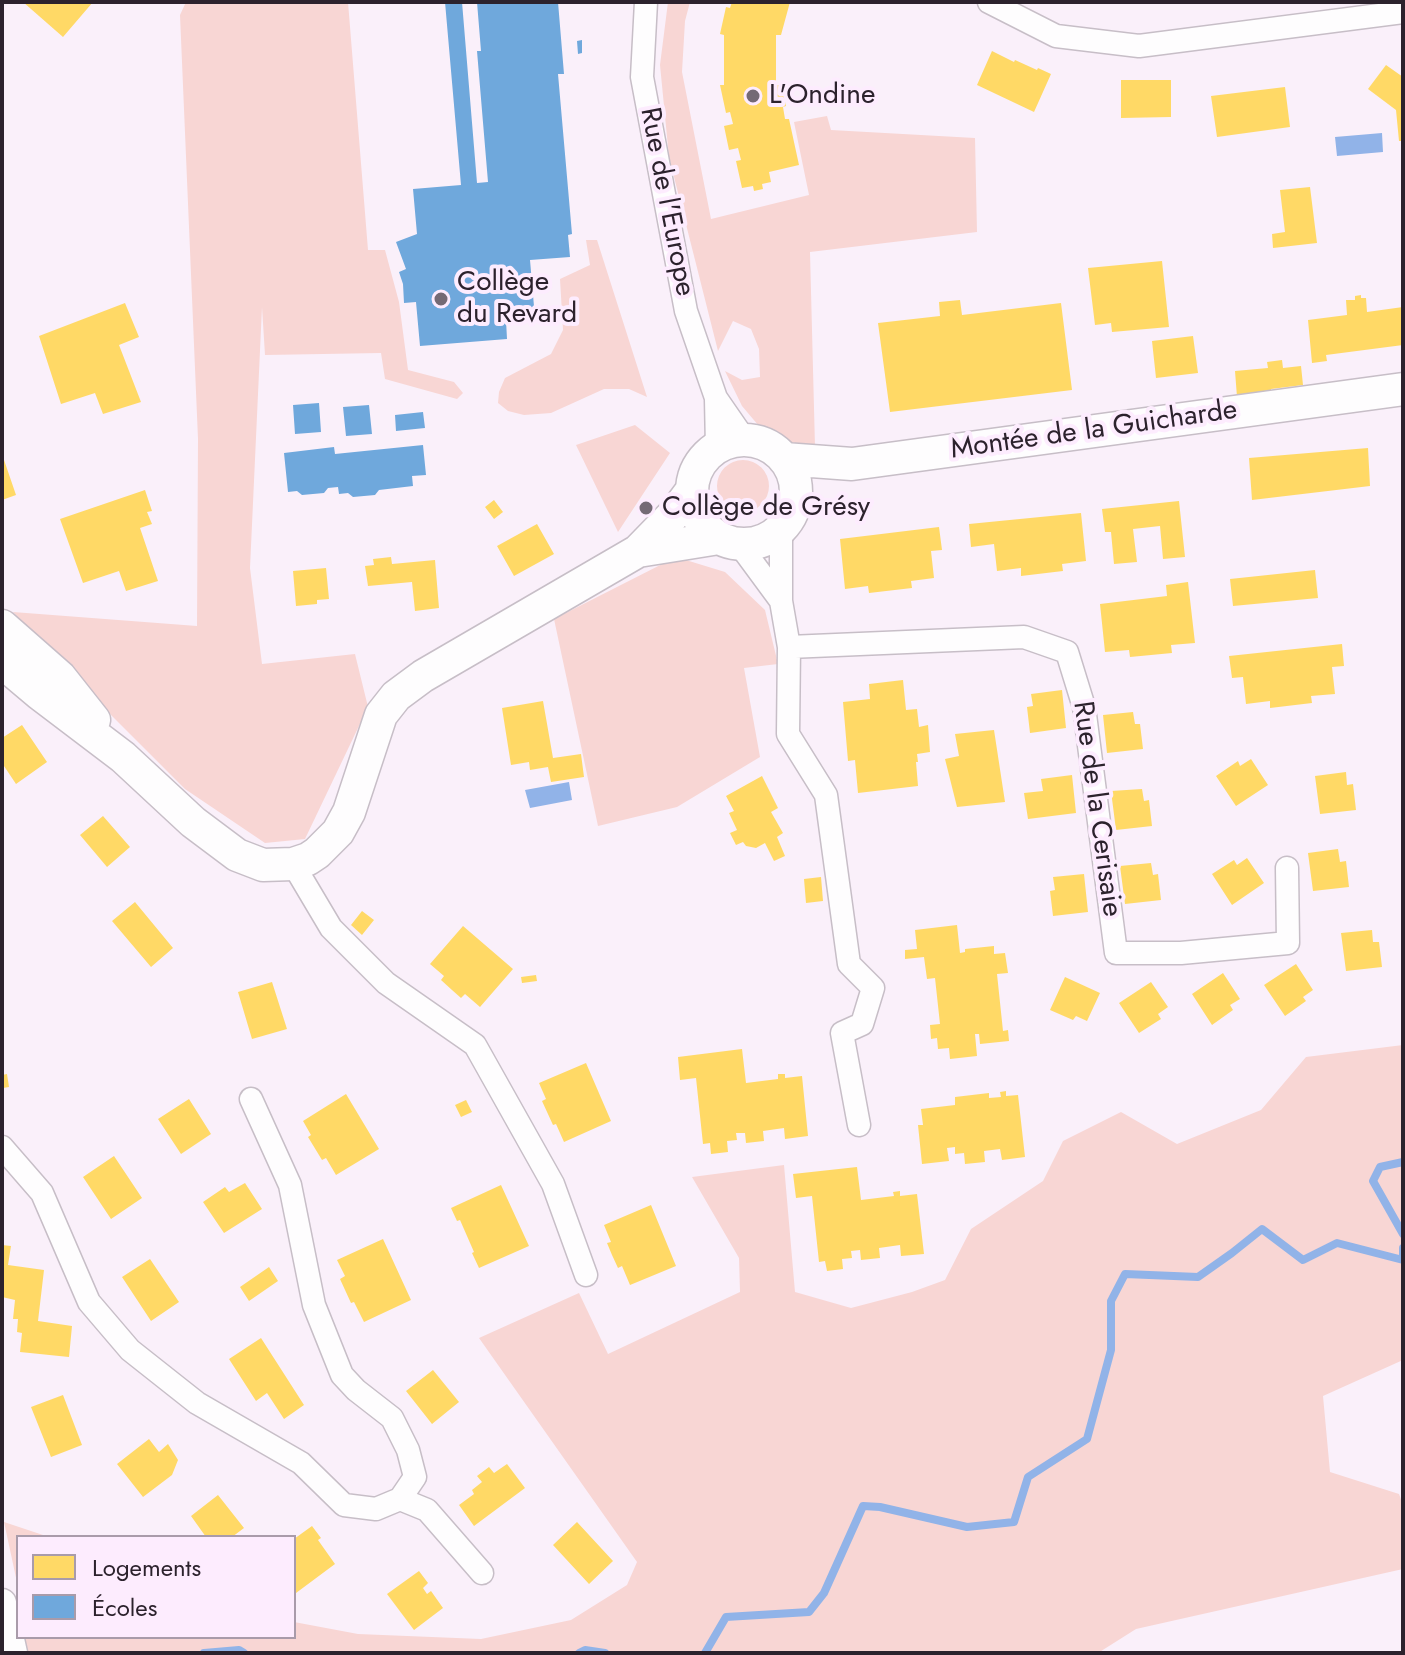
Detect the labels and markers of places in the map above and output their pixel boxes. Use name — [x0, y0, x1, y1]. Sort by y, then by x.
place label: L'Ondine — [769, 79, 875, 113]
marker: L'Ondine — [744, 87, 762, 105]
place label: Collège du Revard — [457, 266, 577, 332]
marker: Collège du Revard — [432, 290, 450, 308]
place label: Collège de Grésy — [662, 491, 870, 525]
marker: Collège de Grésy — [637, 499, 655, 517]

